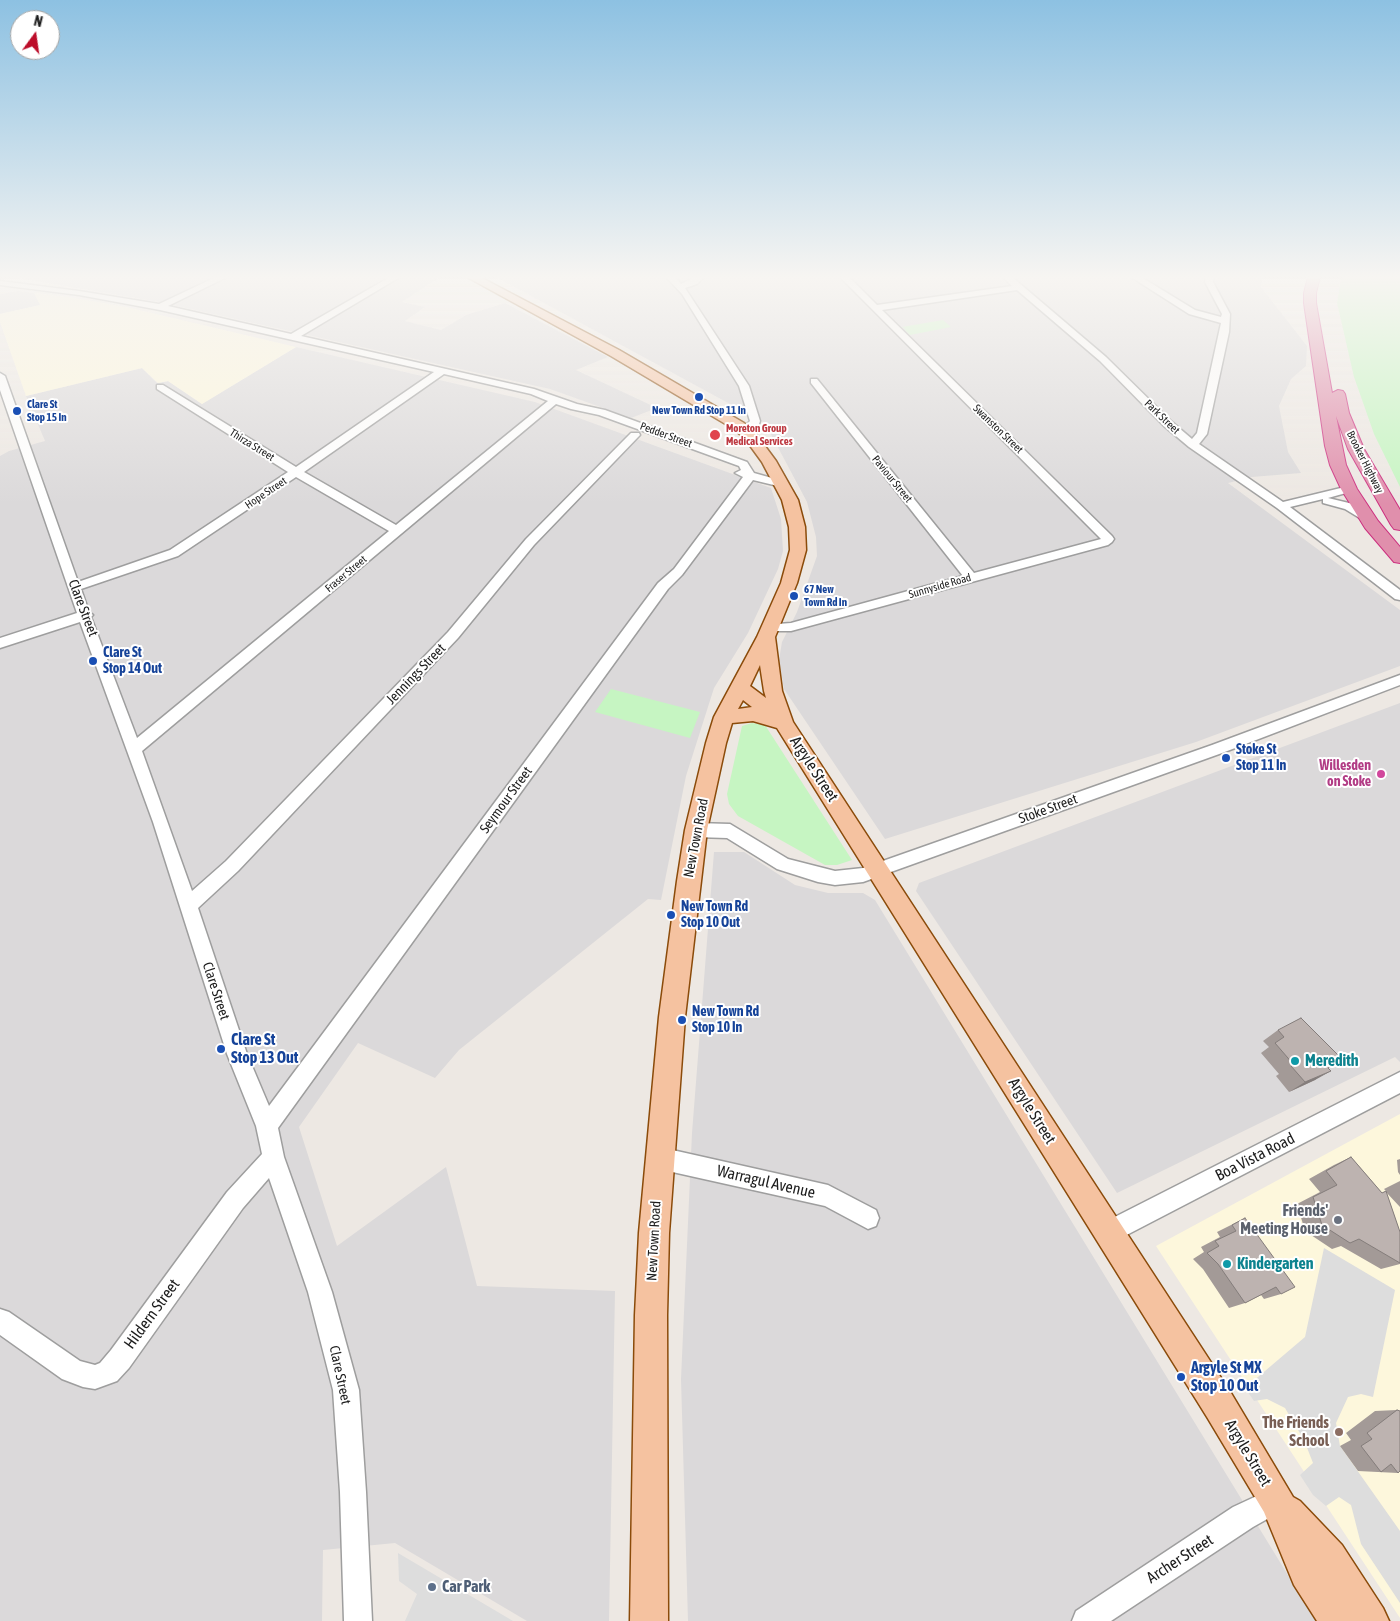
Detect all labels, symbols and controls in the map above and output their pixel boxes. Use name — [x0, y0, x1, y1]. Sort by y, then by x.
north arrow — [10, 10, 60, 60]
text: N — [32, 13, 44, 30]
marker: New Town Rd Stop 11 In — [693, 391, 705, 403]
street label: Park Street — [1142, 397, 1182, 437]
place label: Clare St Stop 15 In — [27, 398, 67, 424]
street label: Swanston Street — [970, 402, 1026, 456]
place label: New Town Rd Stop 11 In — [652, 404, 746, 418]
marker: Clare St Stop 15 In — [11, 405, 23, 417]
street label: Pedder Street — [638, 419, 694, 451]
place label: Moreton Group Medical Services — [726, 422, 793, 448]
street label: Thirza Street — [227, 426, 277, 464]
marker: Moreton Group Medical Services — [708, 428, 722, 442]
street label: Brooker Highway — [1344, 429, 1386, 495]
street label: Paviour Street — [869, 453, 915, 505]
street label: Hope Street — [243, 474, 289, 512]
street label: Fraser Street — [323, 553, 369, 595]
street label: Sunnyside Road — [907, 571, 973, 601]
street label: Clare Street — [64, 577, 102, 639]
place label: 67 New Town Rd In — [804, 583, 847, 609]
marker: 67 New Town Rd In — [788, 590, 800, 602]
street label: Jennings Street — [383, 640, 449, 708]
place label: Clare St Stop 14 Out — [103, 645, 162, 678]
marker: Clare St Stop 14 Out — [87, 655, 99, 667]
street label: Argyle Street — [786, 733, 842, 805]
place label: Stoke St Stop 11 In — [1236, 742, 1286, 774]
marker: Stoke St Stop 11 In — [1220, 752, 1232, 764]
place label: Willesden on Stoke — [1319, 758, 1371, 790]
street label: Seymour Street — [476, 763, 536, 837]
marker: Willesden on Stoke — [1375, 768, 1387, 780]
street label: Stoke Street — [1016, 791, 1080, 827]
street label: New Town Road — [680, 797, 712, 879]
place label: New Town Rd Stop 10 Out — [681, 899, 748, 932]
marker: New Town Rd Stop 10 Out — [665, 909, 677, 921]
street label: Clare Street — [199, 960, 233, 1022]
place label: New Town Rd Stop 10 In — [692, 1004, 759, 1036]
marker: New Town Rd Stop 10 In — [676, 1014, 688, 1026]
place label: Clare St Stop 13 Out — [231, 1030, 298, 1068]
marker: Clare St Stop 13 Out — [215, 1043, 227, 1055]
place label: Meredith — [1305, 1051, 1359, 1071]
marker: Meredith — [1289, 1055, 1301, 1067]
street label: Argyle Street — [1004, 1074, 1060, 1148]
street label: Boa Vista Road — [1212, 1129, 1298, 1185]
street label: Warragul Avenue — [715, 1161, 817, 1203]
street label: New Town Road — [644, 1200, 664, 1282]
place label: Friends' Meeting House — [1240, 1201, 1328, 1239]
marker: Friends' Meeting House — [1332, 1214, 1344, 1226]
place label: Kindergarten — [1237, 1254, 1313, 1274]
marker: Kindergarten — [1221, 1258, 1233, 1270]
street label: Hildern Street — [120, 1275, 184, 1353]
street label: Clare Street — [326, 1344, 354, 1406]
place label: Argyle St MX Stop 10 Out — [1191, 1358, 1262, 1396]
marker: Argyle St MX Stop 10 Out — [1175, 1371, 1187, 1383]
place label: The Friends School — [1262, 1413, 1329, 1451]
street label: Argyle Street — [1221, 1416, 1275, 1490]
marker: The Friends School — [1333, 1426, 1345, 1438]
street label: Archer Street — [1143, 1530, 1217, 1588]
place label: Car Park — [442, 1577, 490, 1597]
marker: Car Park — [426, 1581, 438, 1593]

